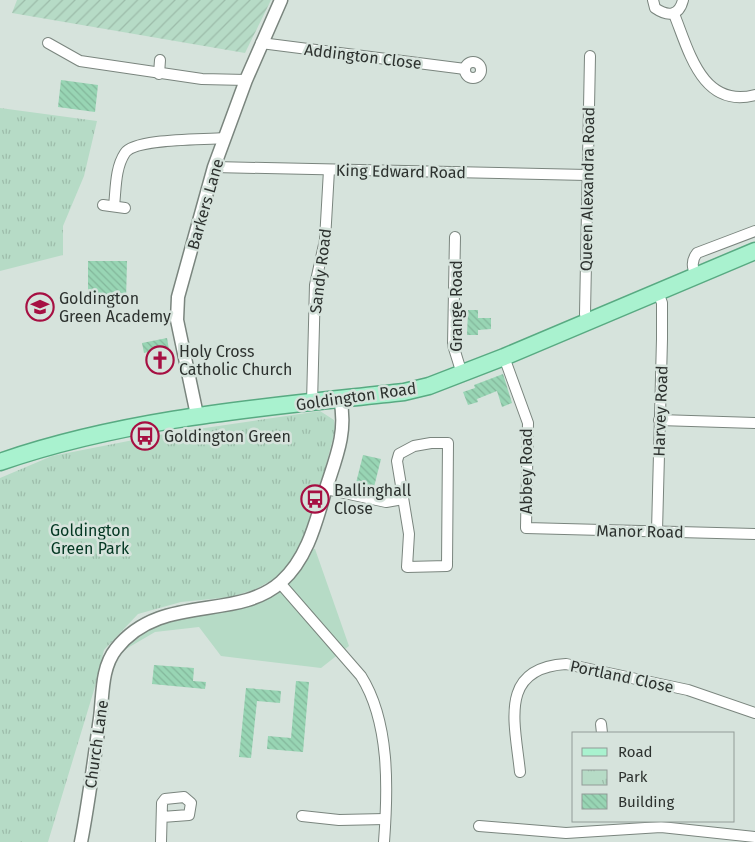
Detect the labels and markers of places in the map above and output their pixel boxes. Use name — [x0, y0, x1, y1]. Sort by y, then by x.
place label: Goldington Green Academy — [59, 289, 171, 326]
school or university icon: Goldington Green Academy — [25, 292, 55, 322]
place label: Holy Cross Catholic Church — [179, 342, 292, 379]
church icon: Holy Cross Catholic Church — [145, 345, 175, 375]
bus stop icon: Goldington Green — [130, 421, 160, 451]
place label: Goldington Green — [164, 427, 291, 446]
place label: Ballinghall Close — [334, 481, 411, 518]
bus stop icon: Ballinghall Close — [300, 484, 330, 514]

